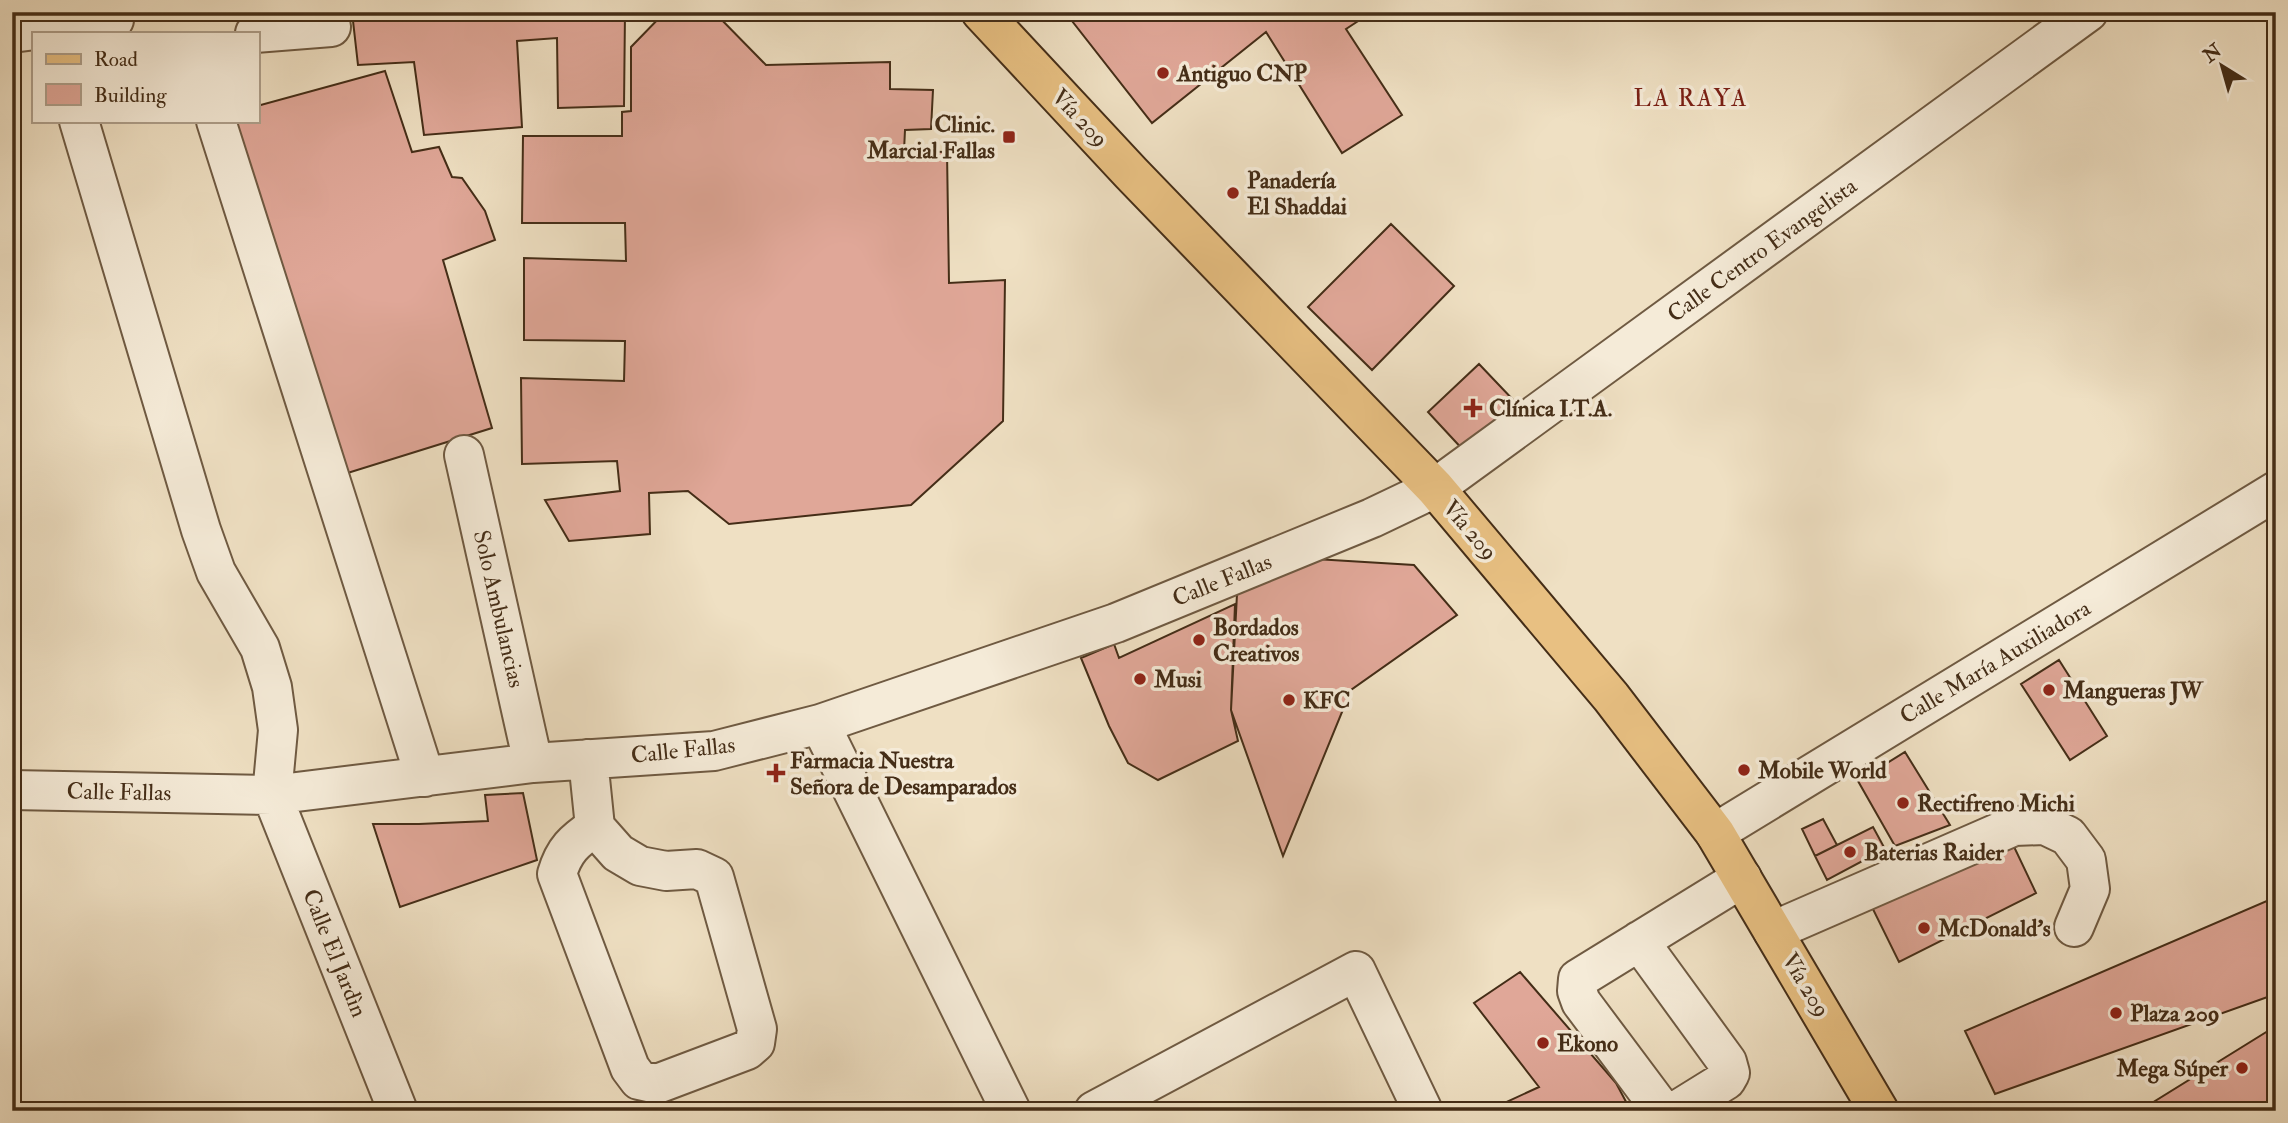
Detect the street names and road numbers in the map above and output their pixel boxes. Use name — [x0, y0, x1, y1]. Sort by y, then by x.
street label: Vía 209 — [1045, 82, 1115, 154]
street label: Calle Centro Evangelista — [1662, 171, 1863, 329]
street label: Vía 209 — [1436, 494, 1504, 566]
street label: Solo Ambulancias — [467, 527, 531, 691]
street label: Calle Fallas — [1168, 547, 1276, 613]
street label: Calle María Auxiliadora — [1894, 593, 2096, 730]
street label: Calle Fallas — [629, 730, 737, 770]
street label: Calle Fallas — [66, 777, 172, 807]
street label: Calle El Jardìn — [296, 885, 374, 1021]
street label: Vía 209 — [1776, 947, 1836, 1023]

